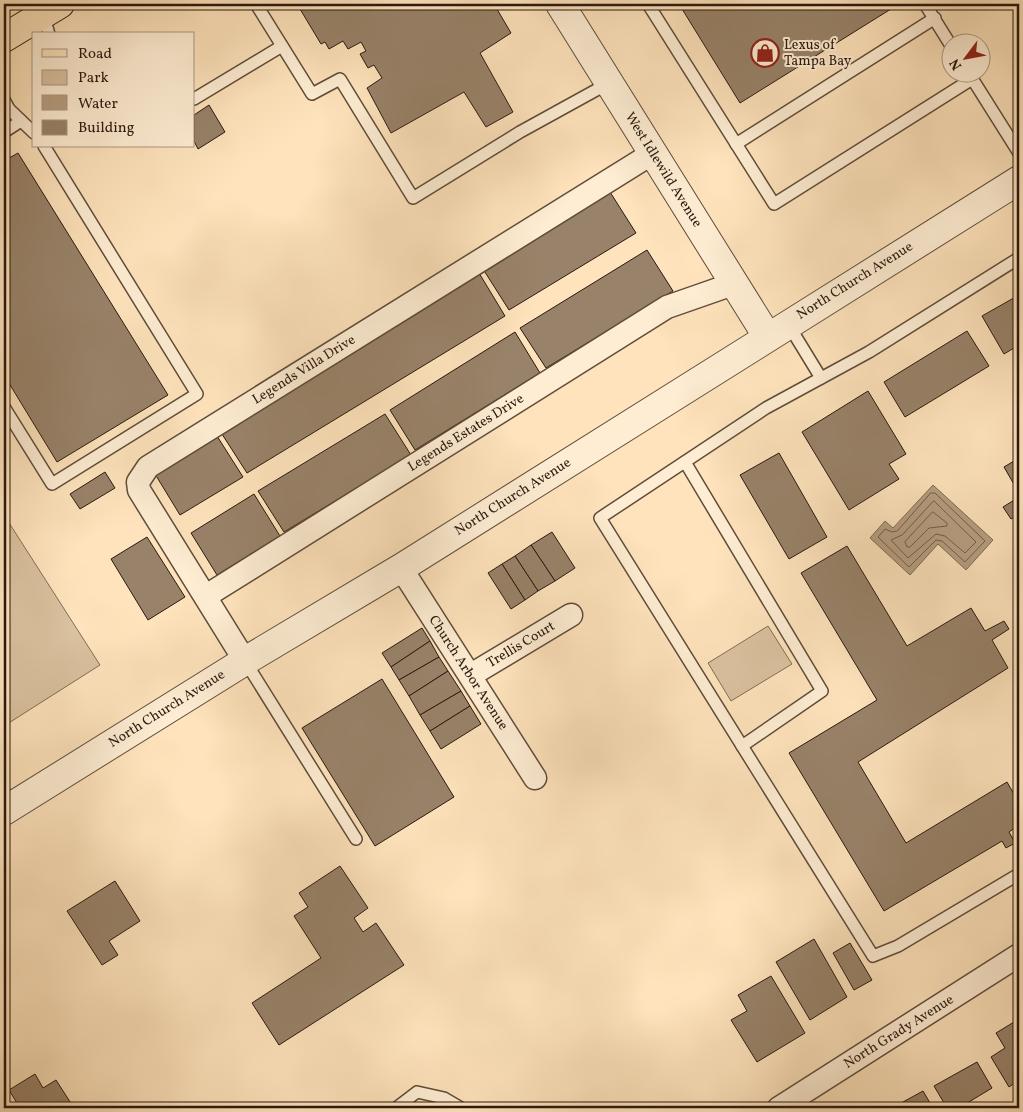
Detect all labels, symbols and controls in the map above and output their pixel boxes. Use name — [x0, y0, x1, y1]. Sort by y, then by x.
legend — [32, 32, 195, 148]
north arrow — [940, 32, 990, 82]
place label: Lexus of Tampa Bay — [784, 36, 852, 71]
shop icon: Lexus of Tampa Bay — [750, 38, 780, 68]
text: Road — [78, 44, 112, 65]
text: N — [945, 55, 967, 73]
text: Park — [78, 68, 109, 89]
text: Water — [78, 94, 118, 115]
street label: West Idlewild Avenue — [620, 109, 706, 232]
text: Building — [78, 118, 135, 139]
street label: North Church Avenue — [793, 237, 917, 325]
street label: Legends Villa Drive — [249, 330, 360, 409]
street label: Legends Estates Drive — [404, 389, 528, 477]
street label: North Church Avenue — [451, 453, 575, 541]
street label: Church Arbor Avenue — [424, 612, 513, 734]
street label: Trellis Court — [483, 617, 559, 673]
street label: North Church Avenue — [105, 665, 229, 753]
street label: North Grady Avenue — [840, 990, 958, 1074]

